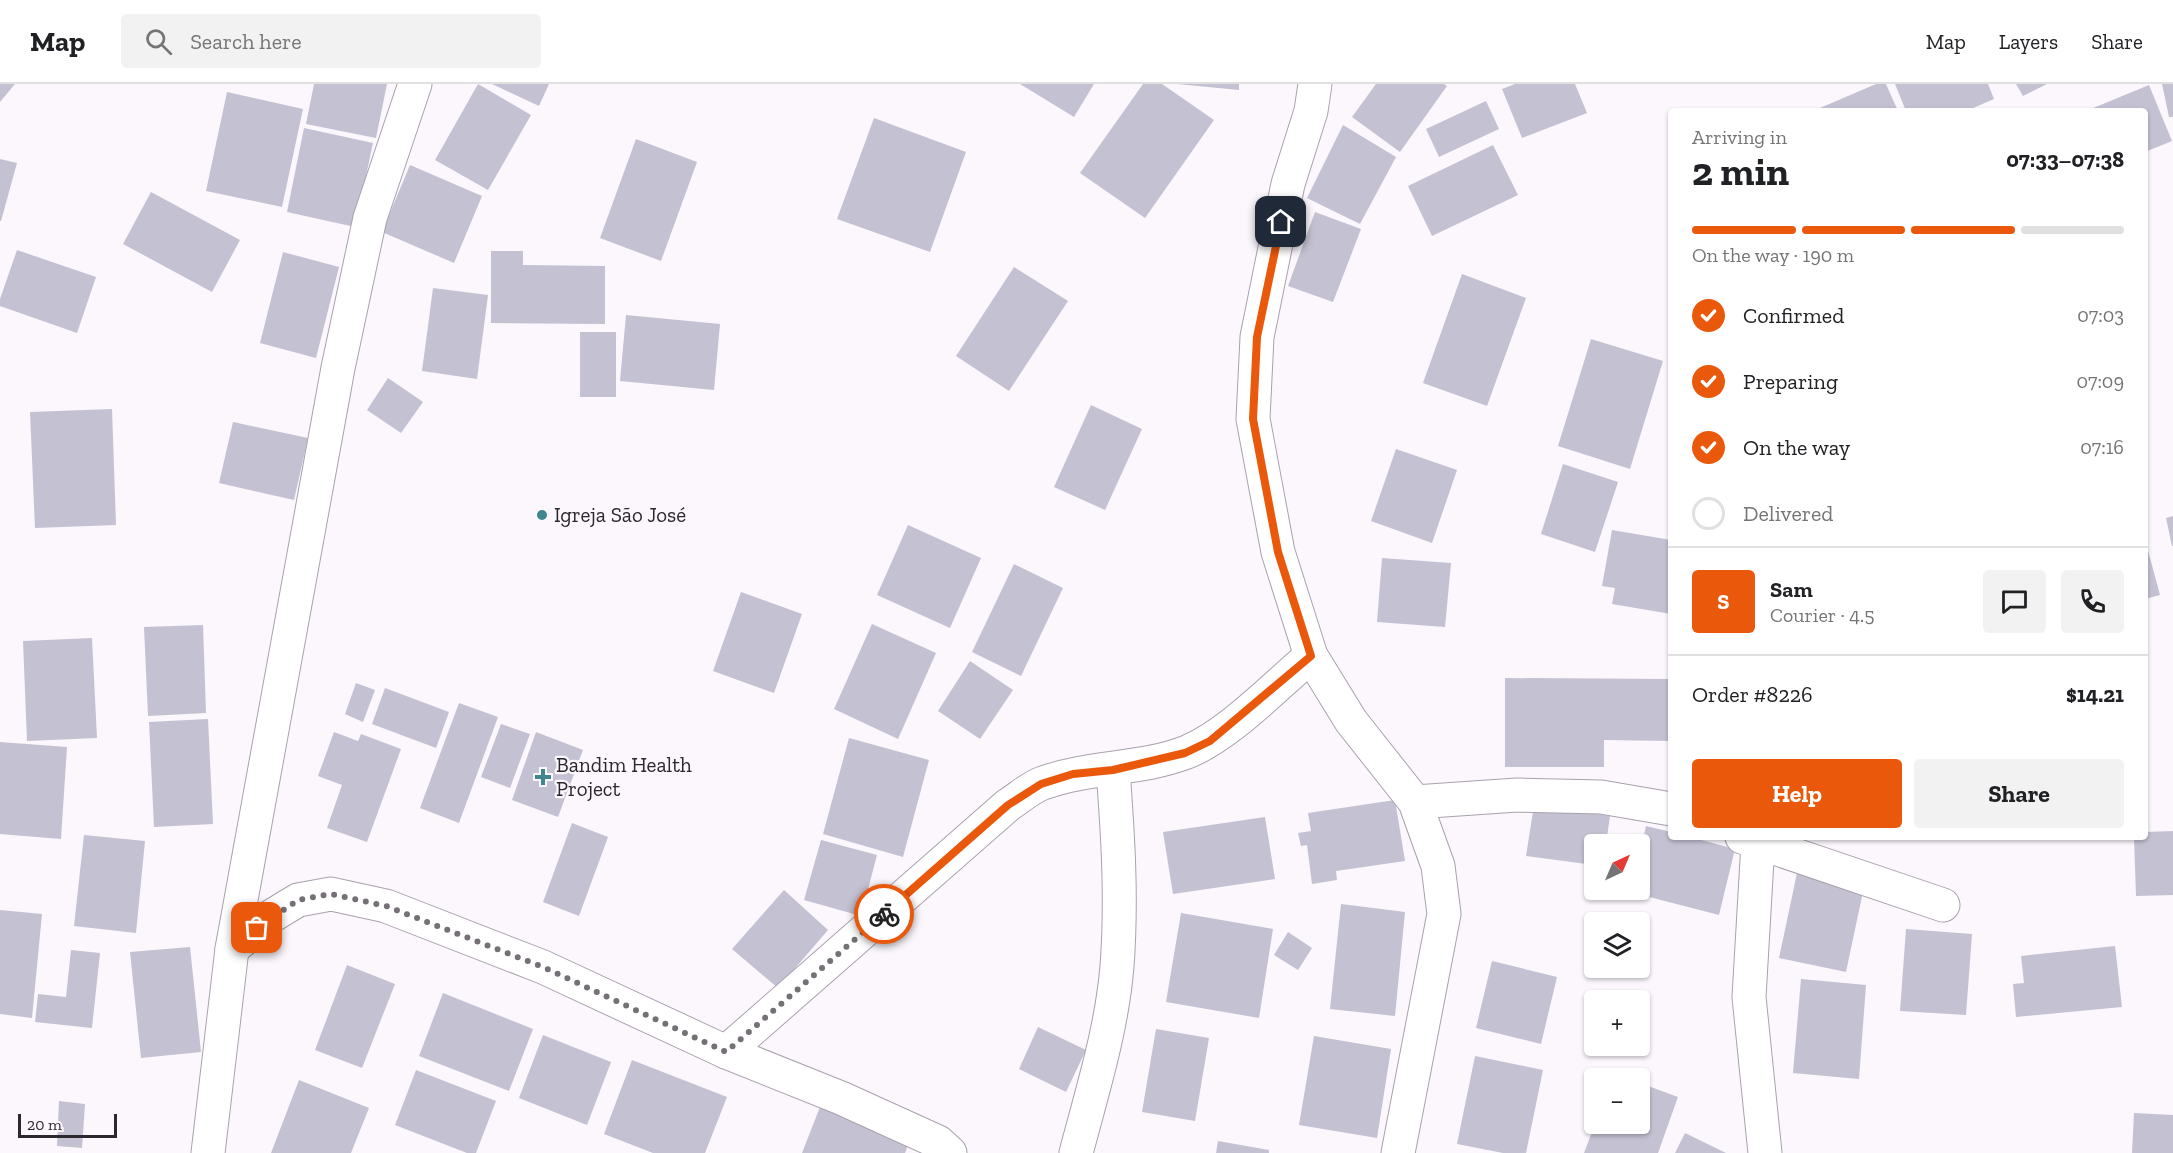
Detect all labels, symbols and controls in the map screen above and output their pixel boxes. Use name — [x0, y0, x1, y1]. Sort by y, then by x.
search box — [121, 14, 541, 68]
text: Map — [30, 25, 85, 58]
icon: search — [142, 25, 175, 58]
text: Search here — [190, 28, 302, 55]
text: Map — [1926, 29, 1966, 54]
text: Layers — [1999, 29, 2058, 54]
text: Share — [2091, 29, 2143, 54]
text: Arriving in — [1692, 125, 1787, 149]
text: 07:33–07:38 — [2006, 146, 2124, 173]
text: 2 min — [1692, 148, 1789, 195]
pin — [1255, 196, 1306, 247]
icon: home — [1264, 205, 1297, 238]
text: On the way · 190 m — [1692, 243, 1854, 267]
icon: check — [1692, 299, 1725, 332]
text: Confirmed — [1743, 302, 1844, 329]
text: 07:03 — [2077, 303, 2124, 327]
icon: check — [1692, 365, 1725, 398]
text: Preparing — [1743, 368, 1838, 395]
text: 07:09 — [2076, 369, 2124, 393]
icon: check — [1692, 431, 1725, 464]
text: On the way — [1743, 434, 1850, 461]
text: 07:16 — [2080, 435, 2124, 459]
text: Delivered — [1743, 500, 1833, 527]
place label: Igreja São José — [554, 502, 686, 528]
marker: Igreja São José — [535, 508, 549, 522]
button: chat — [1983, 570, 2046, 633]
button: phone — [2061, 570, 2124, 633]
text: Sam — [1770, 576, 1813, 603]
text: S — [1717, 588, 1730, 615]
text: Courier · 4.5 — [1770, 603, 1875, 627]
text: Order #8226 — [1692, 681, 1813, 708]
text: $14.21 — [2066, 681, 2124, 708]
place label: Bandim Health Project — [556, 752, 692, 802]
button: Help — [1692, 759, 1902, 828]
button: Share — [1914, 759, 2124, 828]
marker: Bandim Health Project — [534, 768, 552, 786]
north arrow — [1584, 834, 1650, 900]
map controls — [1584, 834, 1650, 1134]
courier — [854, 884, 914, 944]
icon: bike — [868, 898, 901, 931]
pin — [231, 902, 282, 953]
icon: bag — [240, 911, 273, 944]
button: layers — [1584, 912, 1650, 978]
button: + — [1584, 990, 1650, 1056]
button: − — [1584, 1068, 1650, 1134]
scale bar — [18, 1111, 117, 1138]
text: 20 m — [27, 1115, 62, 1134]

